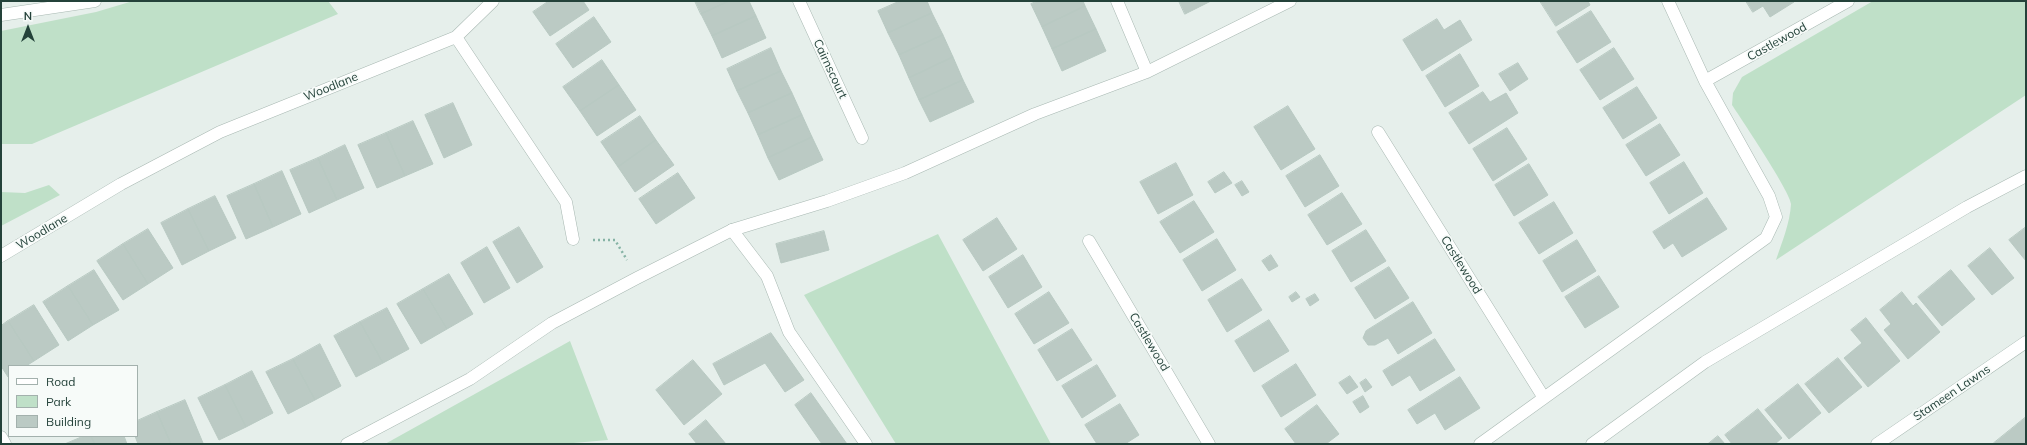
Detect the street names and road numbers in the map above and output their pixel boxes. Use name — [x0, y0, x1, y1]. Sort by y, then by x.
street label: Castlewood — [1745, 20, 1809, 64]
street label: Cairnscourt — [810, 37, 850, 101]
street label: Woodlane — [302, 70, 360, 104]
street label: Woodlane — [14, 211, 70, 253]
street label: Castlewood — [1437, 233, 1485, 297]
street label: Castlewood — [1126, 310, 1172, 374]
street label: Stameen Lawns — [1911, 362, 1993, 424]

